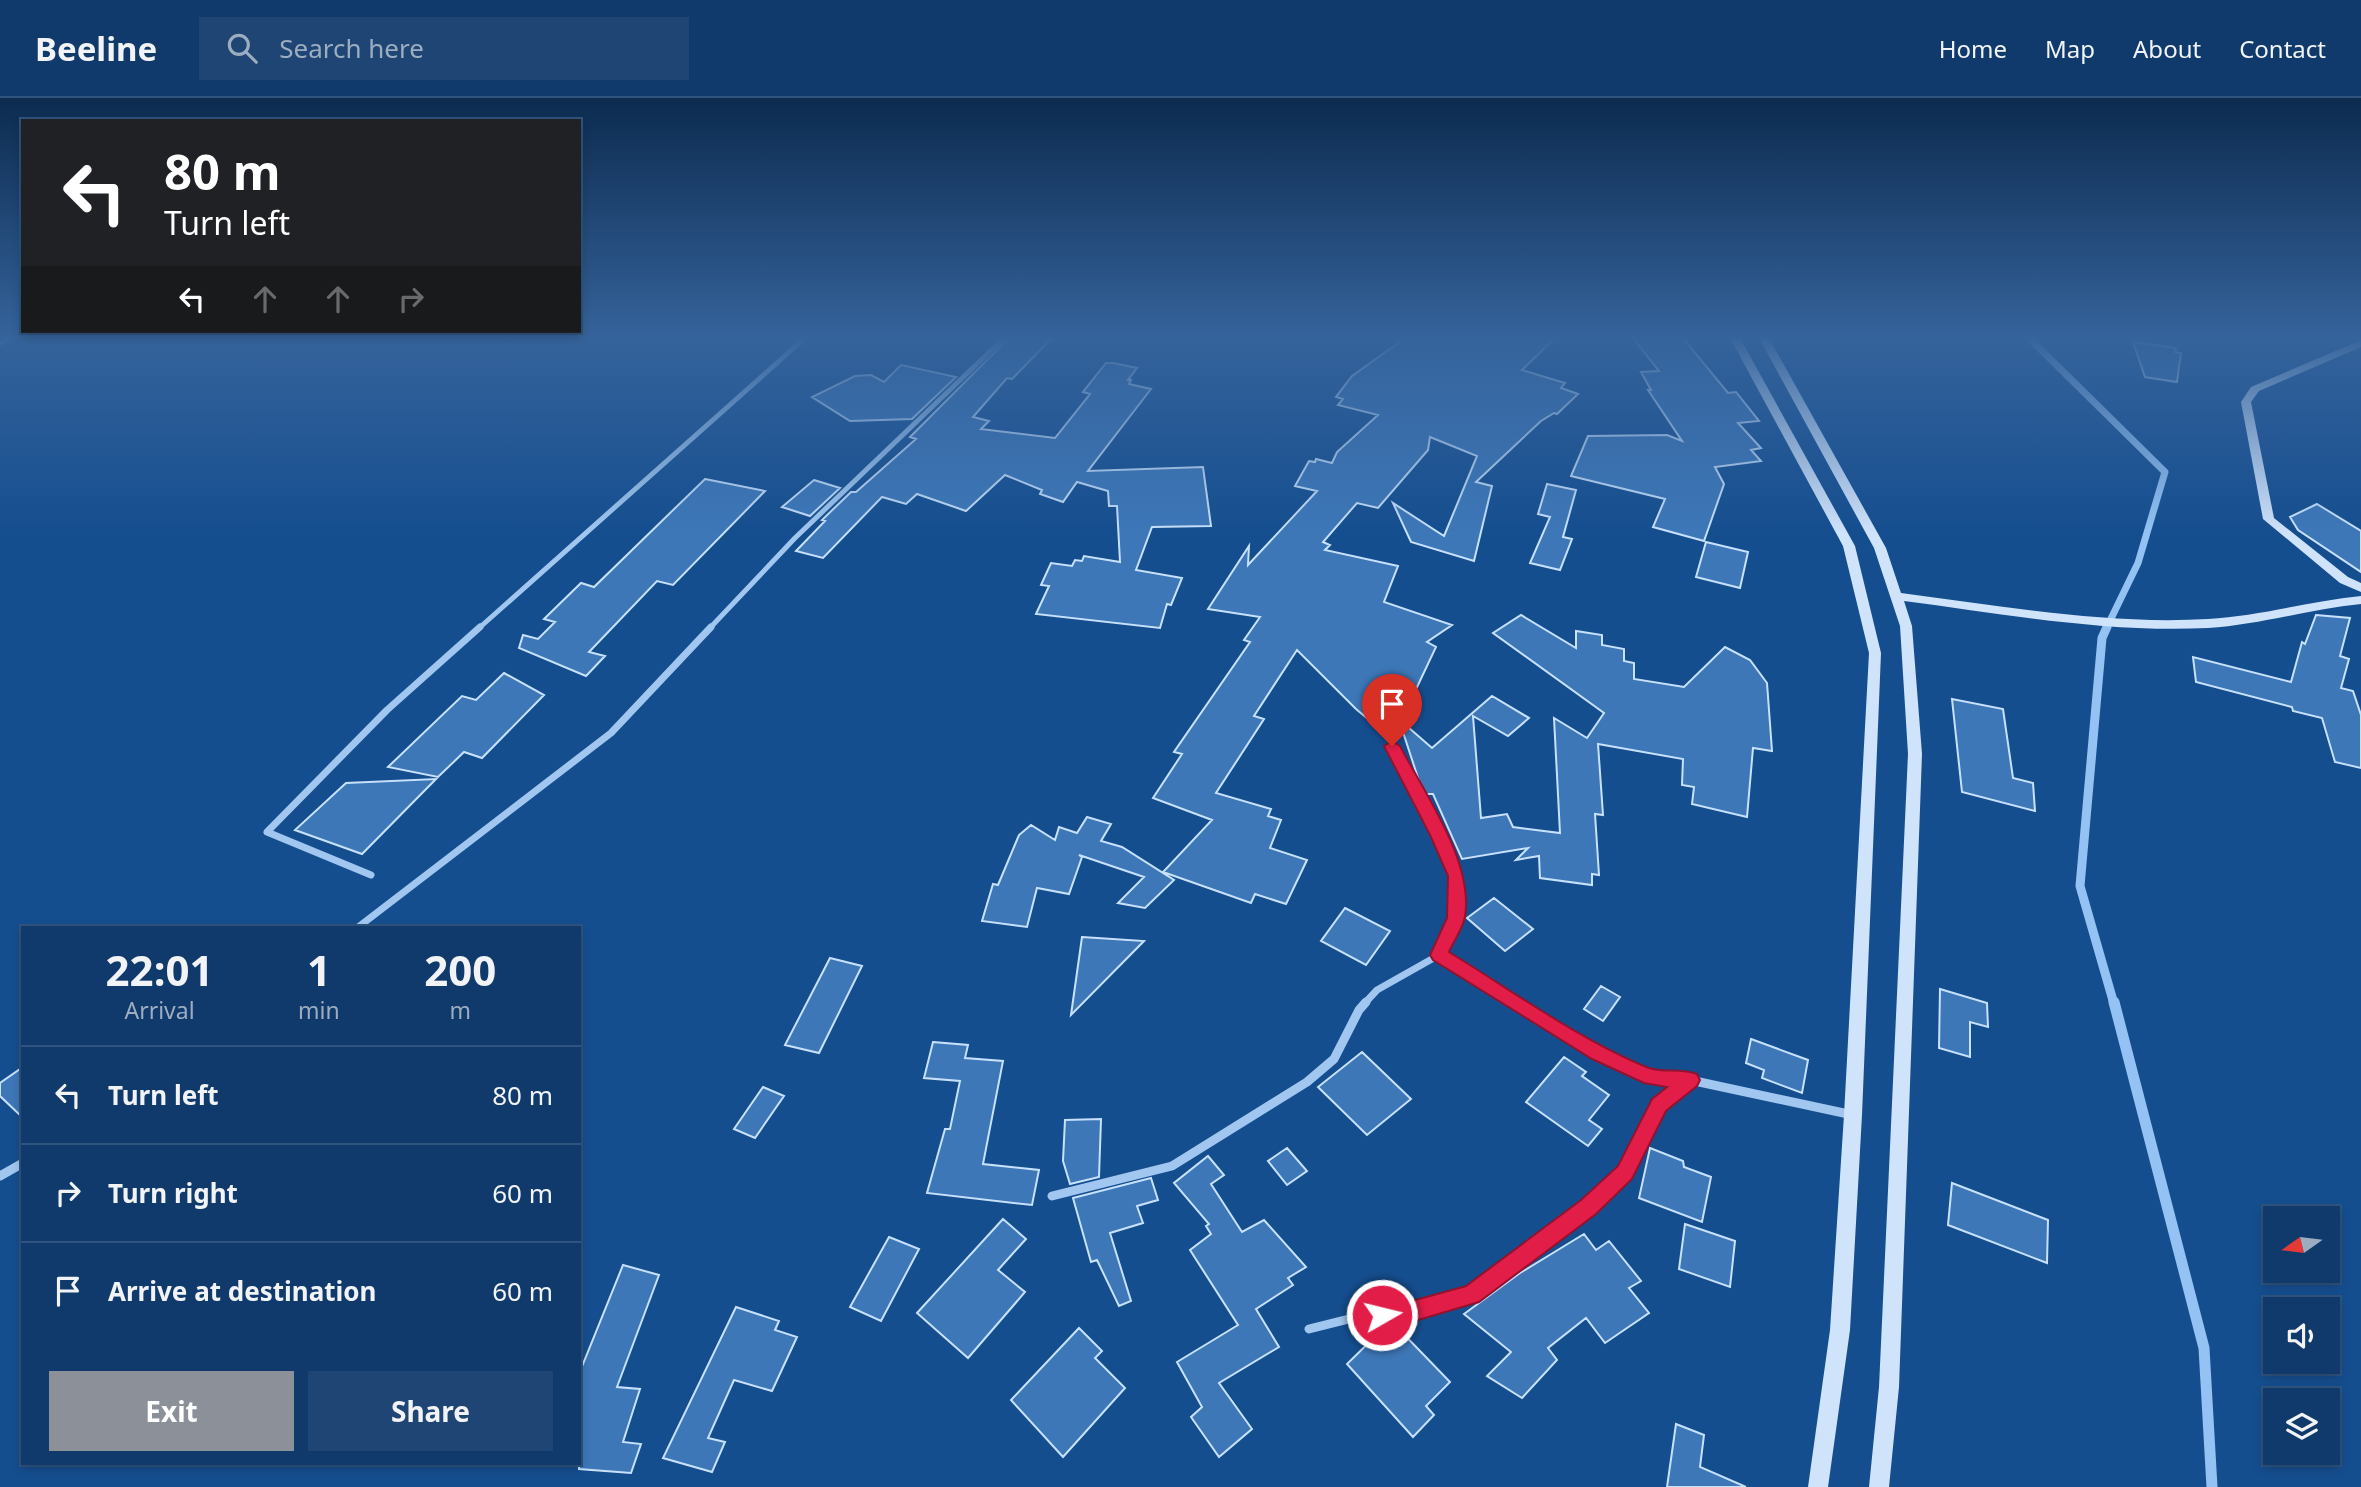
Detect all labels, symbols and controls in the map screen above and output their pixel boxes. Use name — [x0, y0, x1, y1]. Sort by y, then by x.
search box — [199, 17, 689, 80]
text: Beeline — [35, 26, 157, 71]
icon: search — [223, 29, 261, 67]
text: Search here — [279, 30, 424, 66]
text: Home — [1939, 32, 2007, 65]
text: Map — [2045, 32, 2095, 65]
text: About — [2133, 32, 2201, 65]
text: Contact — [2239, 32, 2326, 65]
text: 80 m — [164, 138, 281, 204]
icon: left — [49, 147, 140, 238]
text: Turn left — [164, 201, 290, 244]
icon: left — [173, 280, 211, 318]
icon: ahead — [246, 280, 284, 318]
icon: ahead — [319, 280, 357, 318]
icon: right — [392, 280, 430, 318]
pin — [1362, 674, 1422, 746]
icon: arrive — [1373, 685, 1411, 723]
text: 22:01 — [106, 941, 213, 998]
text: 1 — [307, 941, 331, 998]
text: 200 — [424, 941, 496, 998]
text: Arrival — [124, 994, 195, 1026]
text: min — [298, 994, 340, 1026]
text: m — [450, 994, 471, 1026]
icon: left — [49, 1076, 87, 1114]
text: Turn left — [108, 1077, 219, 1113]
text: 80 m — [492, 1077, 553, 1113]
icon: right — [49, 1174, 87, 1212]
text: Turn right — [108, 1175, 238, 1211]
text: 60 m — [492, 1175, 553, 1211]
north arrow — [2263, 1206, 2340, 1283]
map controls — [2263, 1206, 2340, 1465]
icon: arrive — [49, 1272, 87, 1310]
text: Arrive at destination — [108, 1273, 377, 1309]
text: 60 m — [492, 1273, 553, 1309]
position arrow — [1345, 1278, 1419, 1352]
button: sound — [2263, 1297, 2340, 1374]
button: Exit — [49, 1371, 294, 1451]
button: Share — [308, 1371, 553, 1451]
button: layers — [2263, 1388, 2340, 1465]

